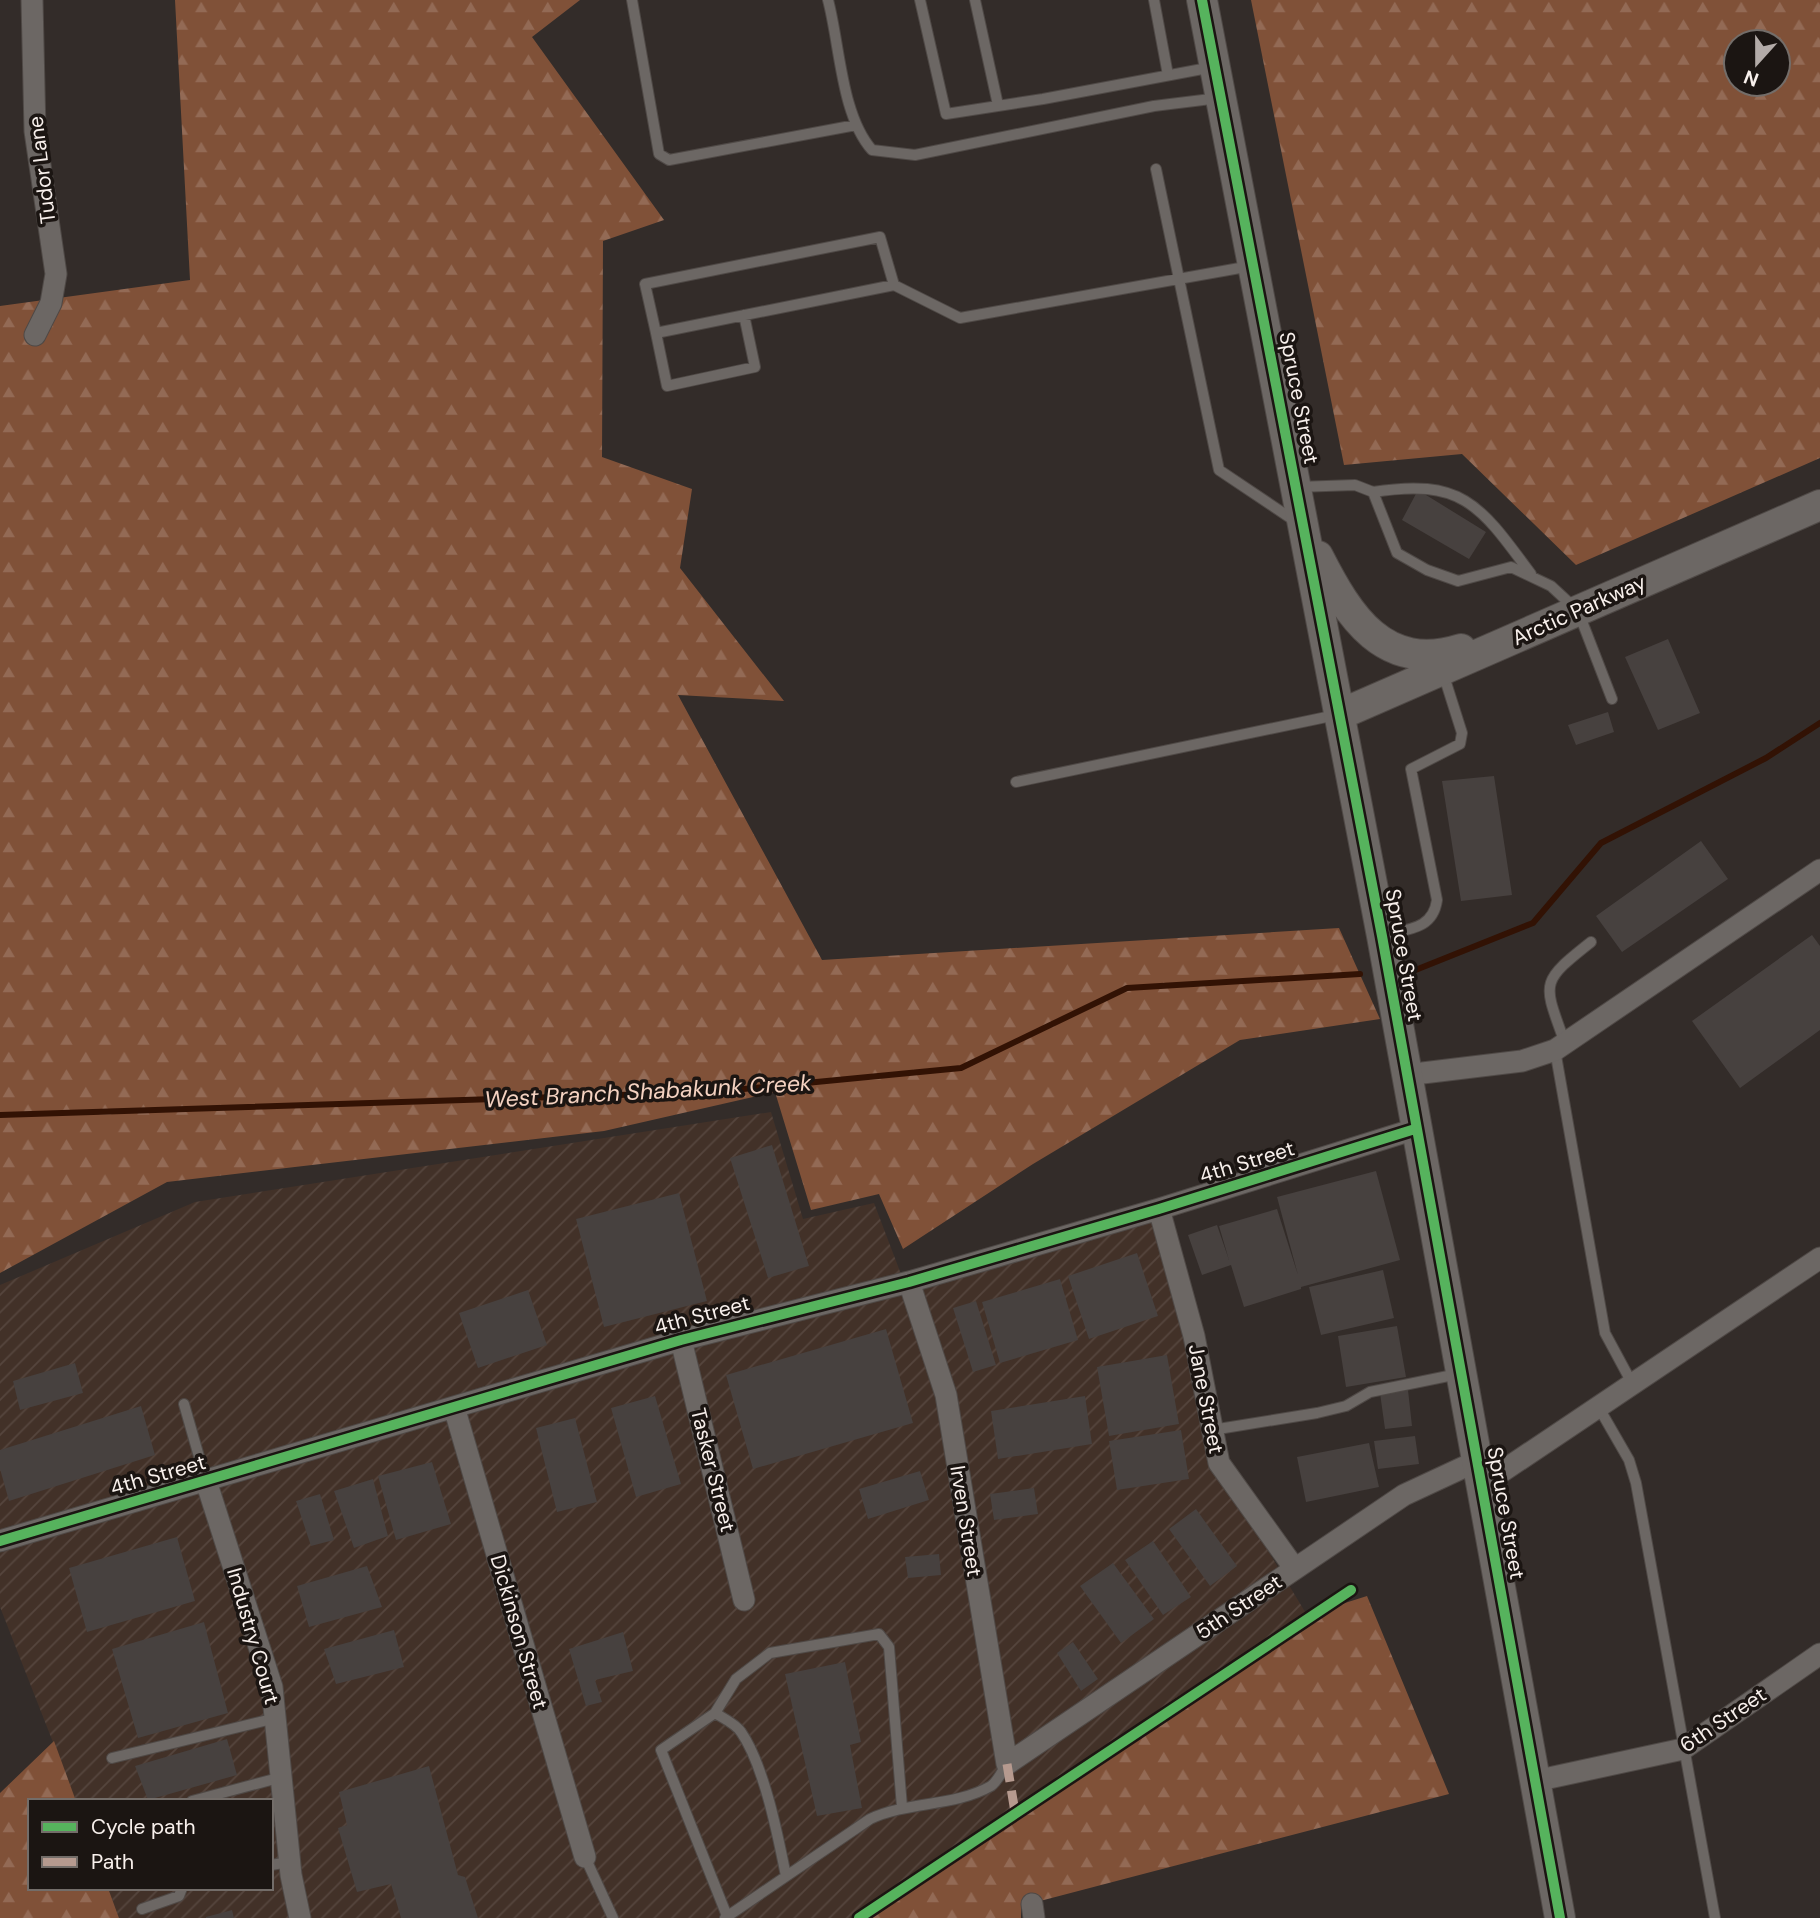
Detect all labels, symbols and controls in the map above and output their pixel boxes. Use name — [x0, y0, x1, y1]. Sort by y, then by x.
north arrow — [1722, 28, 1792, 98]
text: N — [1740, 64, 1762, 93]
street label: Tudor Lane — [22, 115, 62, 225]
street label: Spruce Street — [1272, 329, 1326, 467]
street label: Arctic Parkway — [1508, 568, 1651, 652]
street label: Spruce Street — [1379, 887, 1429, 1023]
water label: West Branch Shabakunk Creek — [484, 1067, 813, 1115]
street label: 4th Street — [1196, 1134, 1298, 1190]
street label: 4th Street — [651, 1289, 753, 1341]
street label: Jane Street — [1182, 1342, 1230, 1456]
street label: Tasker Street — [684, 1405, 742, 1535]
street label: Spruce Street — [1481, 1445, 1531, 1581]
street label: 4th Street — [107, 1448, 209, 1502]
street label: Irven Street — [943, 1463, 989, 1579]
street label: Dickinson Street — [484, 1552, 554, 1712]
street label: Industry Court — [220, 1564, 286, 1708]
street label: 5th Street — [1190, 1568, 1288, 1646]
street label: 6th Street — [1674, 1681, 1772, 1759]
legend — [28, 1799, 273, 1890]
text: Cycle path — [91, 1813, 196, 1841]
text: Path — [91, 1848, 134, 1876]

